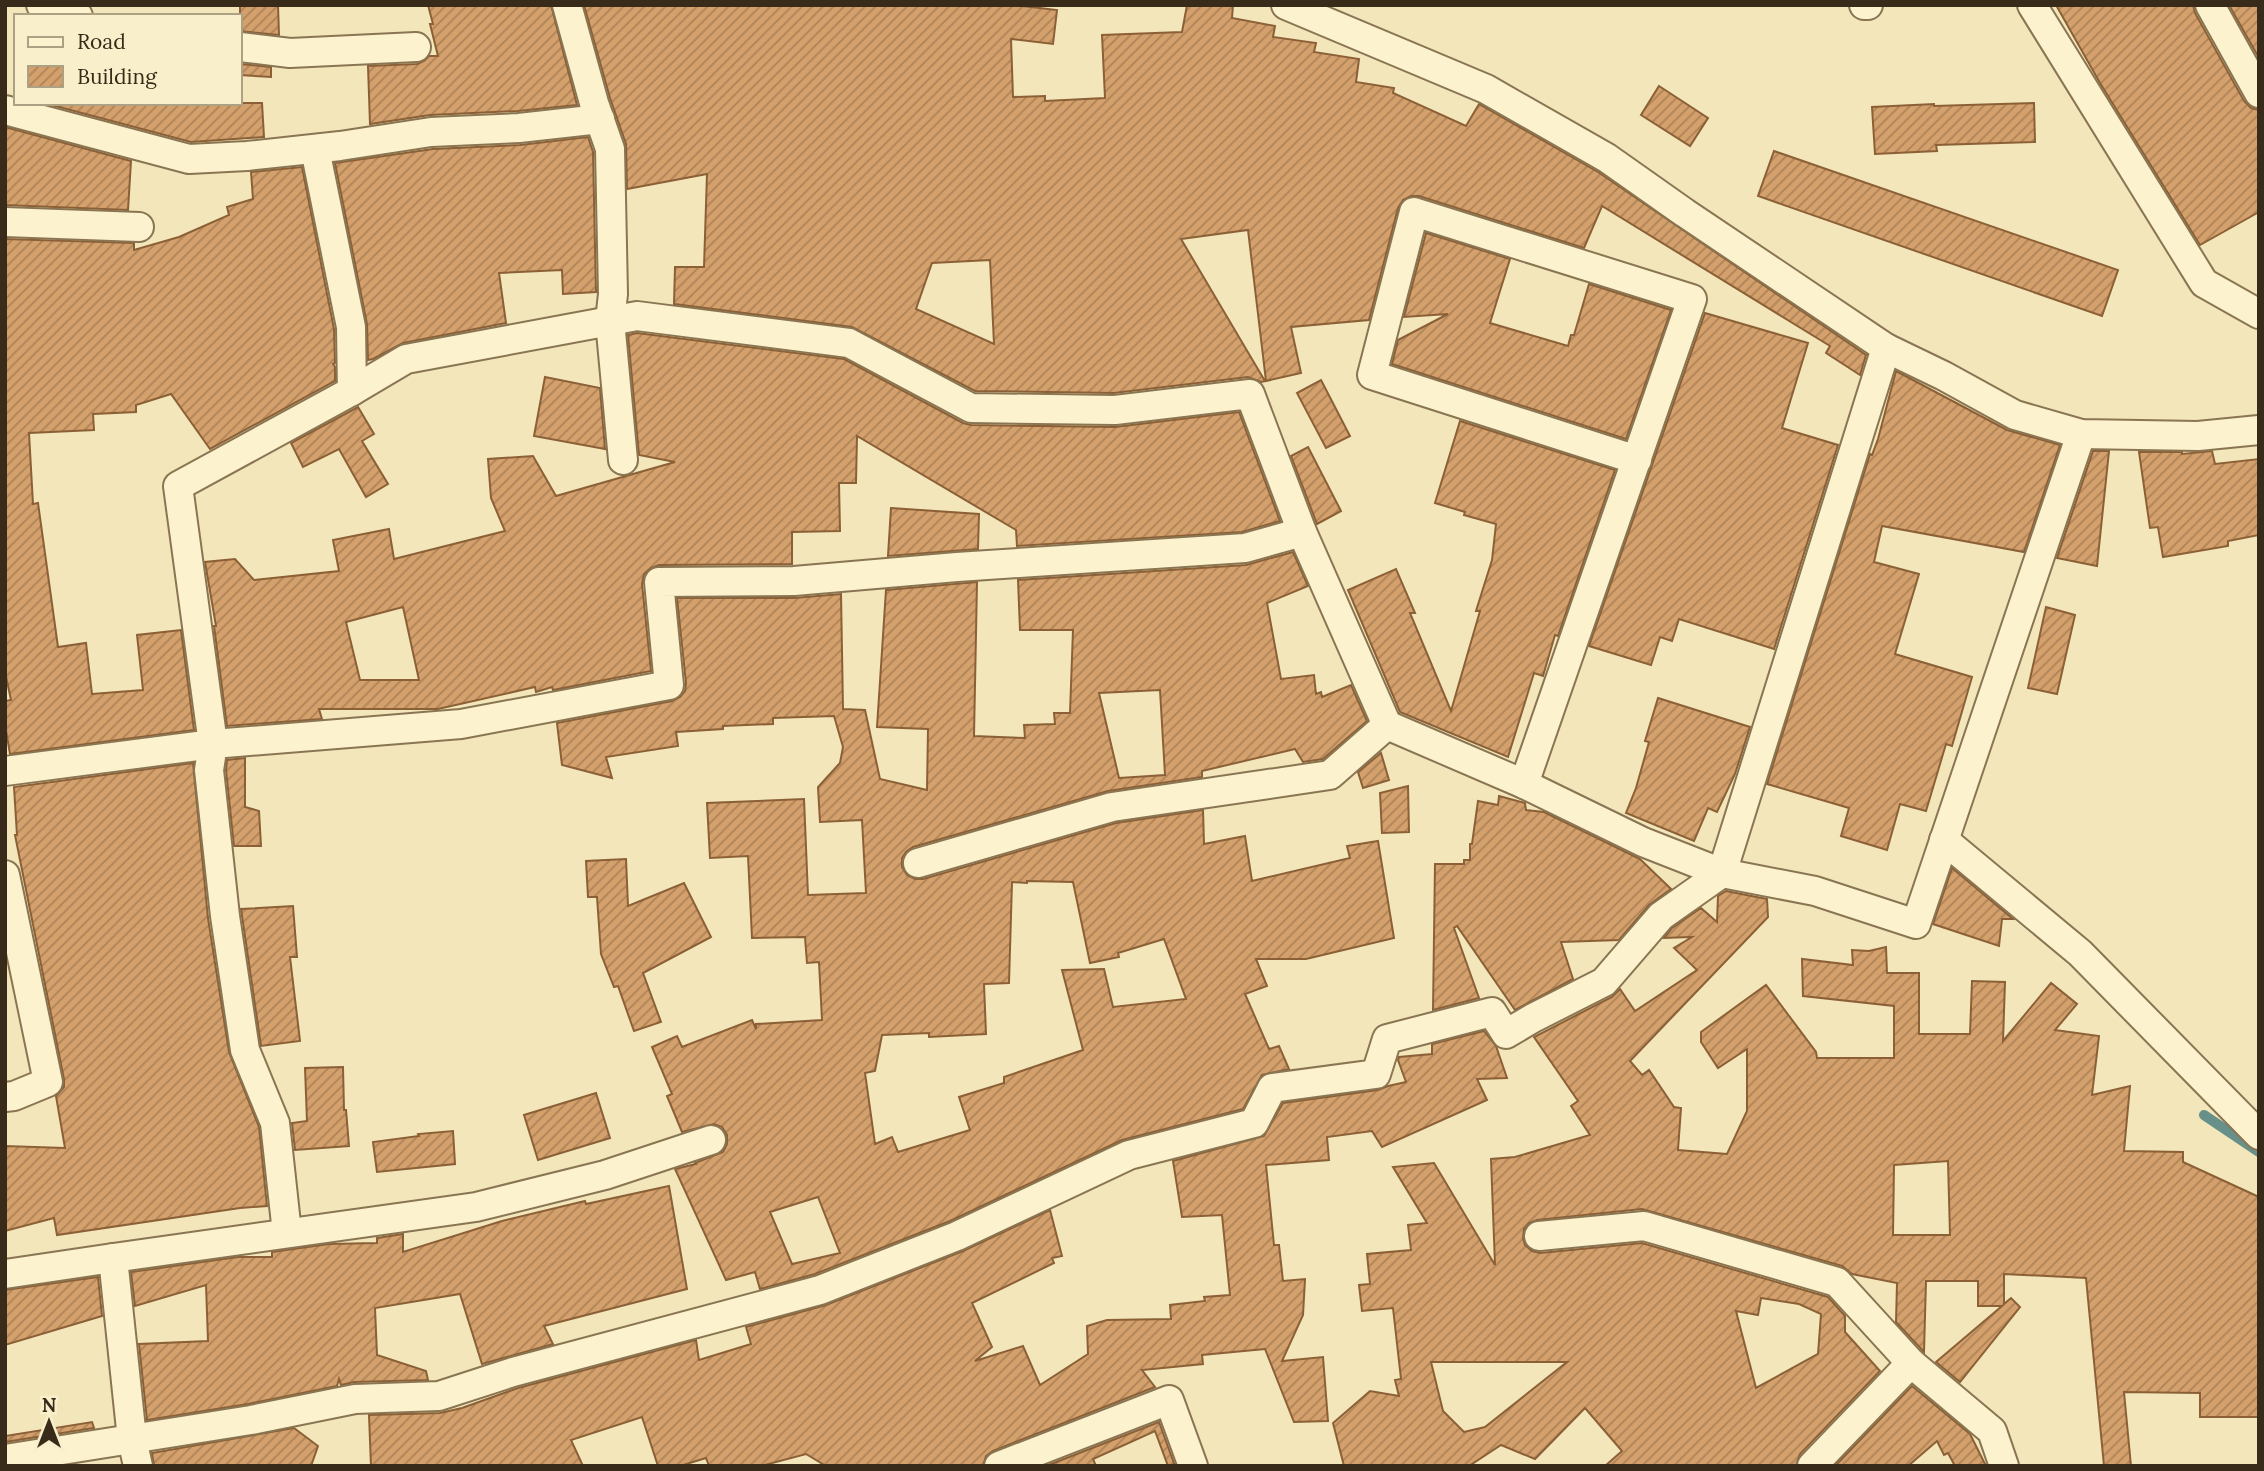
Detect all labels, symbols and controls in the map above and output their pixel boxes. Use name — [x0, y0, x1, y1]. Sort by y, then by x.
legend — [14, 14, 242, 105]
text: Road — [77, 28, 126, 55]
text: Building — [77, 63, 157, 90]
north arrow — [14, 1387, 84, 1457]
text: N — [42, 1393, 57, 1417]

